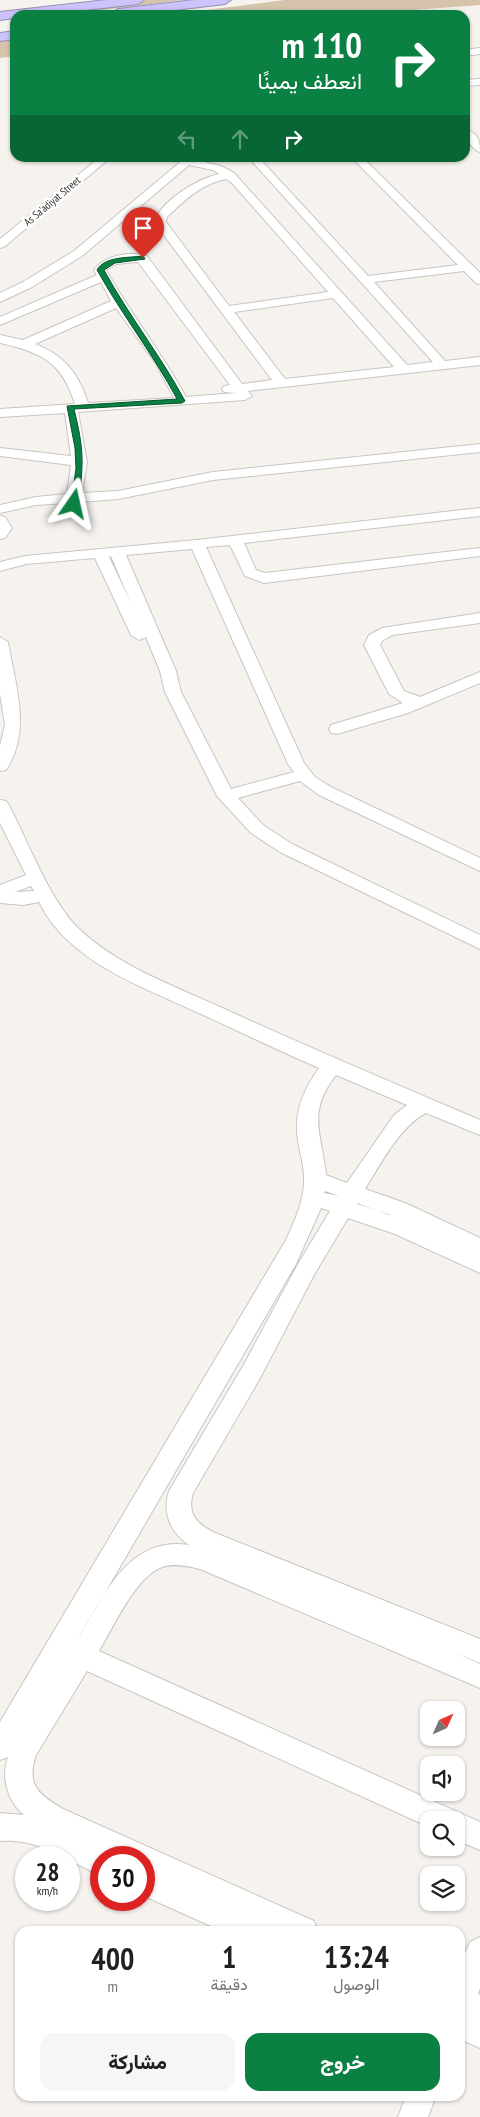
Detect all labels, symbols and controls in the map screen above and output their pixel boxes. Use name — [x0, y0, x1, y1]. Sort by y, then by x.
text: 110 m — [281, 22, 362, 68]
icon: right — [380, 30, 445, 95]
text: انعطف يمينًا — [257, 67, 362, 95]
icon: left — [173, 125, 201, 153]
icon: ahead — [226, 125, 254, 153]
icon: right — [279, 125, 307, 153]
street label: As Sa'adiyat Street — [21, 173, 83, 229]
pin — [122, 207, 164, 258]
icon: arrive — [129, 214, 157, 242]
position arrow — [47, 477, 99, 529]
north arrow — [420, 1701, 465, 1746]
map controls — [420, 1701, 465, 1911]
button: sound — [420, 1756, 465, 1801]
button: search — [420, 1811, 465, 1856]
speed limit sign: 30 — [90, 1846, 155, 1911]
text: 28 — [36, 1856, 59, 1888]
button: layers — [420, 1866, 465, 1911]
text: km/h — [37, 1883, 58, 1898]
text: 1 — [222, 1937, 236, 1976]
text: 13:24 — [324, 1937, 389, 1976]
text: 400 — [91, 1939, 134, 1978]
text: دقيقة — [211, 1974, 248, 1994]
text: الوصول — [333, 1974, 379, 1994]
text: m — [108, 1976, 118, 1996]
button: مشاركة — [40, 2033, 235, 2091]
button: خروج — [245, 2033, 440, 2091]

